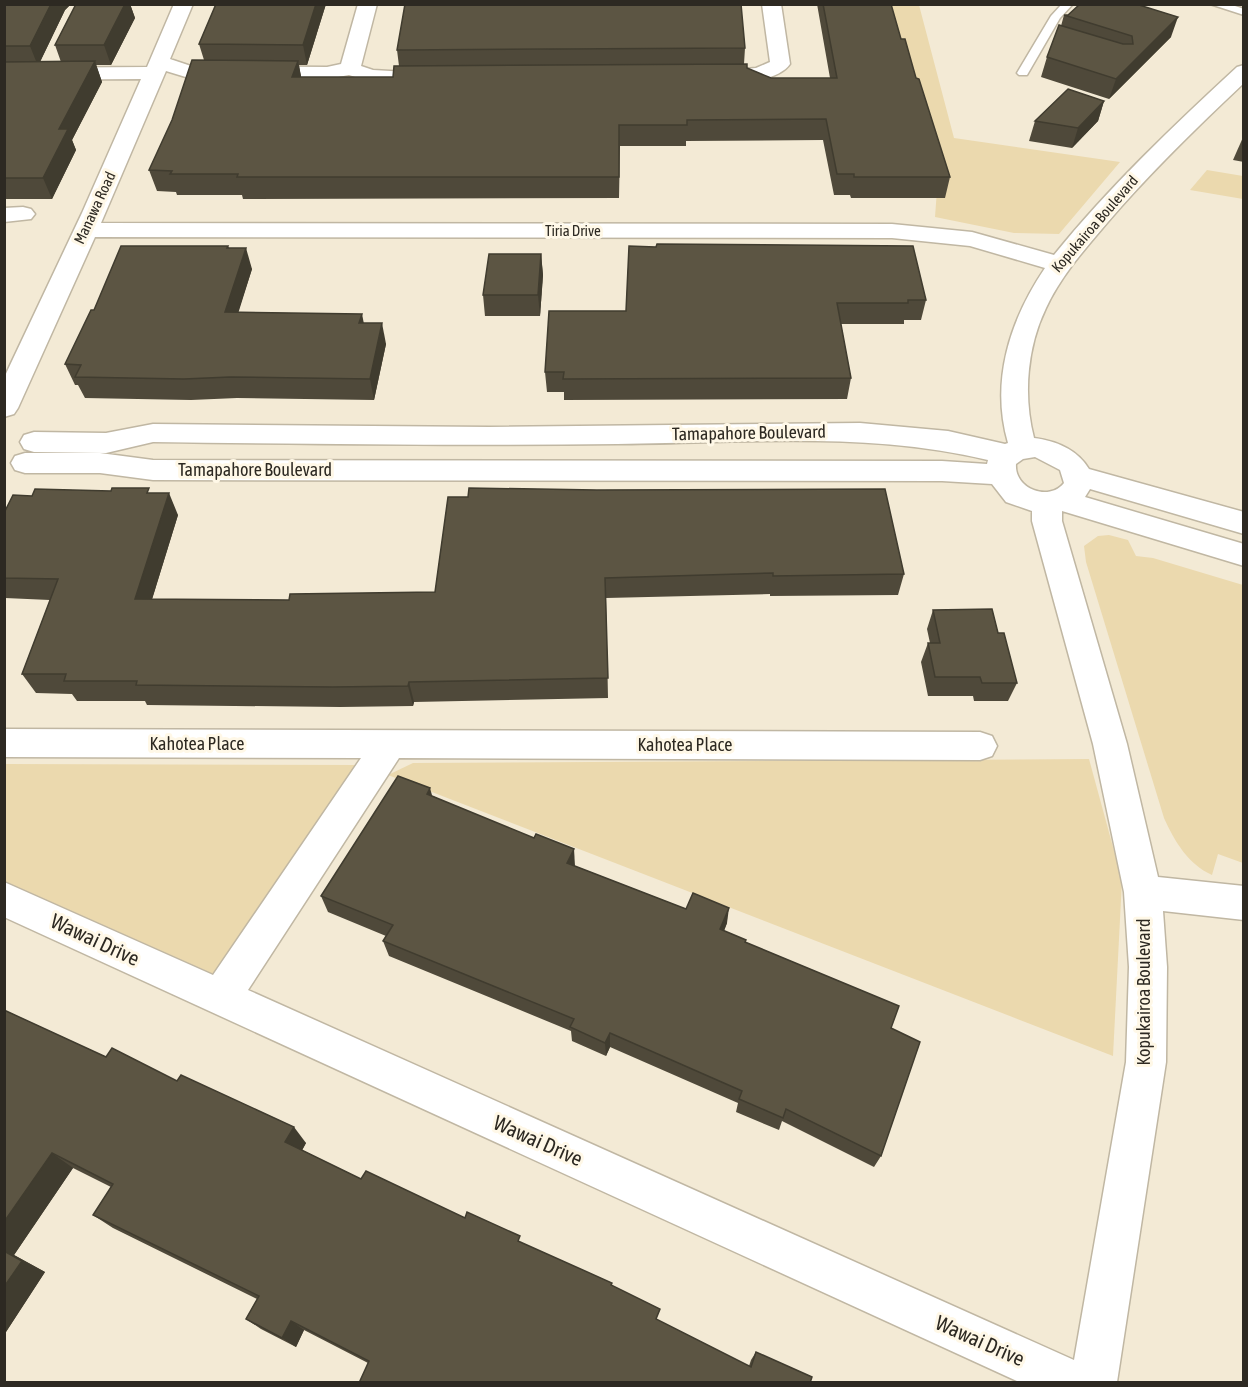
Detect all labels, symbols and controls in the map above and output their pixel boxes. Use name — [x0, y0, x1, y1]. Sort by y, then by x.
street label: Manawa Road — [70, 169, 119, 247]
street label: Kopukairoa Boulevard — [1048, 172, 1141, 275]
street label: Tiria Drive — [545, 222, 601, 239]
street label: Tamapahore Boulevard — [672, 421, 826, 444]
street label: Tamapahore Boulevard — [178, 459, 332, 480]
street label: Kahotea Place — [150, 733, 244, 754]
street label: Kahotea Place — [638, 734, 732, 755]
street label: Wawai Drive — [47, 908, 144, 970]
street label: Kopukairoa Boulevard — [1133, 919, 1154, 1065]
street label: Wawai Drive — [490, 1110, 587, 1170]
street label: Wawai Drive — [932, 1310, 1029, 1370]

